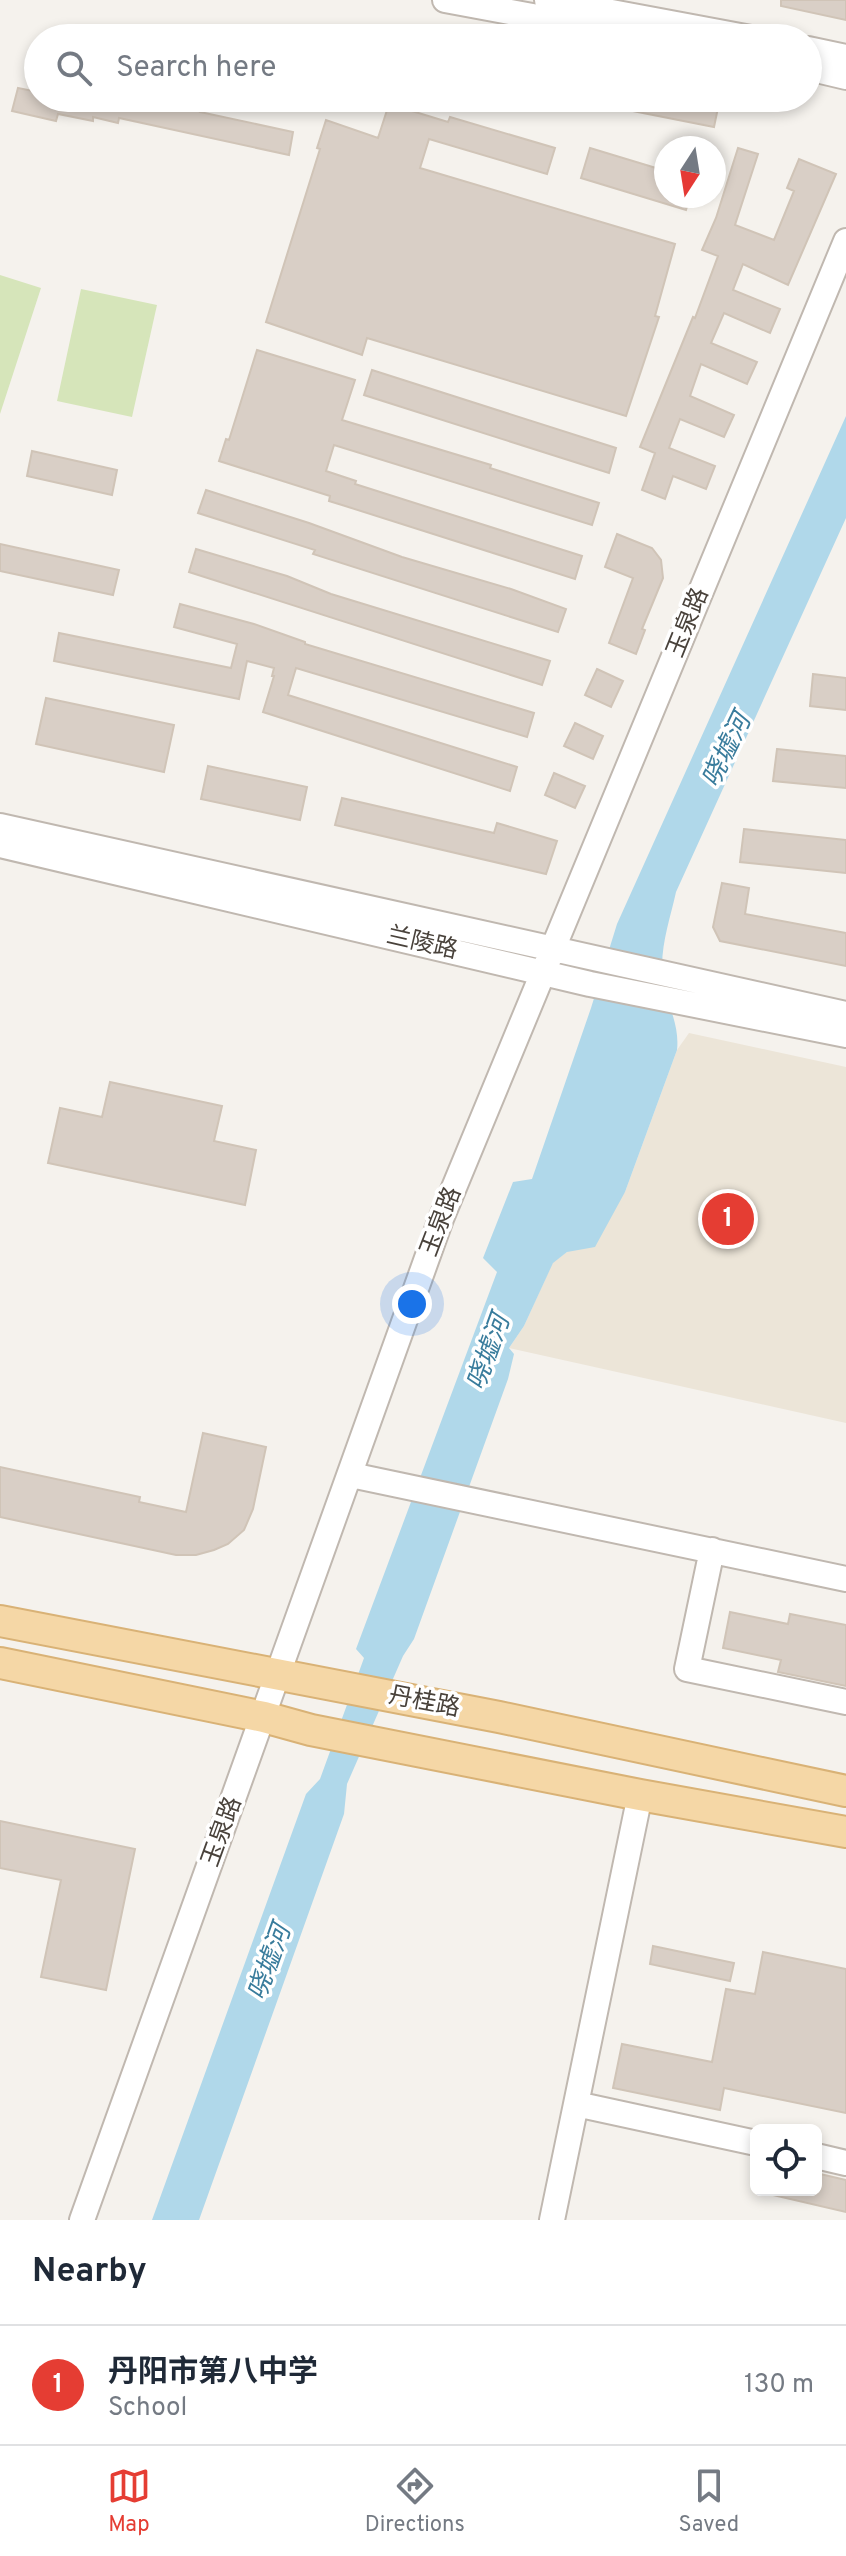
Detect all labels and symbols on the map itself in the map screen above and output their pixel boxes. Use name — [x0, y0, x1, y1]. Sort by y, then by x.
north arrow — [654, 136, 726, 208]
street label: 玉泉路 — [662, 584, 716, 662]
water label: 哓墟河 — [696, 704, 762, 793]
street label: 兰陵路 — [384, 921, 460, 967]
street label: 玉泉路 — [415, 1183, 469, 1261]
pin: 1 — [702, 1189, 754, 1249]
your location — [392, 1284, 432, 1324]
water label: 哓墟河 — [461, 1306, 521, 1395]
street label: 丹桂路 — [386, 1681, 462, 1725]
street label: 玉泉路 — [197, 1793, 249, 1871]
water label: 哓墟河 — [242, 1916, 302, 2005]

